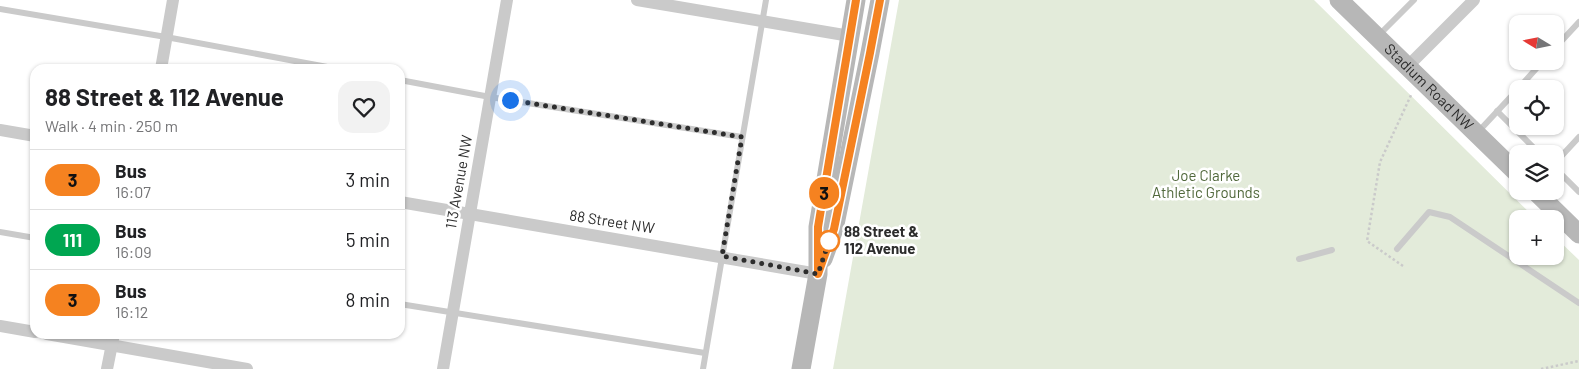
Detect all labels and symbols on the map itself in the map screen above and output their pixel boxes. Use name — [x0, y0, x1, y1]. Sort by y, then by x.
north arrow — [1509, 15, 1564, 70]
street label: Stadium Road NW — [1381, 39, 1478, 134]
your location — [498, 88, 523, 113]
street label: 113 Avenue NW — [441, 133, 475, 230]
park label: Joe Clarke Athletic Grounds — [1152, 166, 1260, 201]
line badge: 3 — [808, 177, 840, 209]
street label: 88 Street NW — [568, 205, 656, 237]
place label: 88 Street & 112 Avenue — [844, 222, 919, 257]
marker: 88 Street & 112 Avenue — [818, 230, 840, 252]

